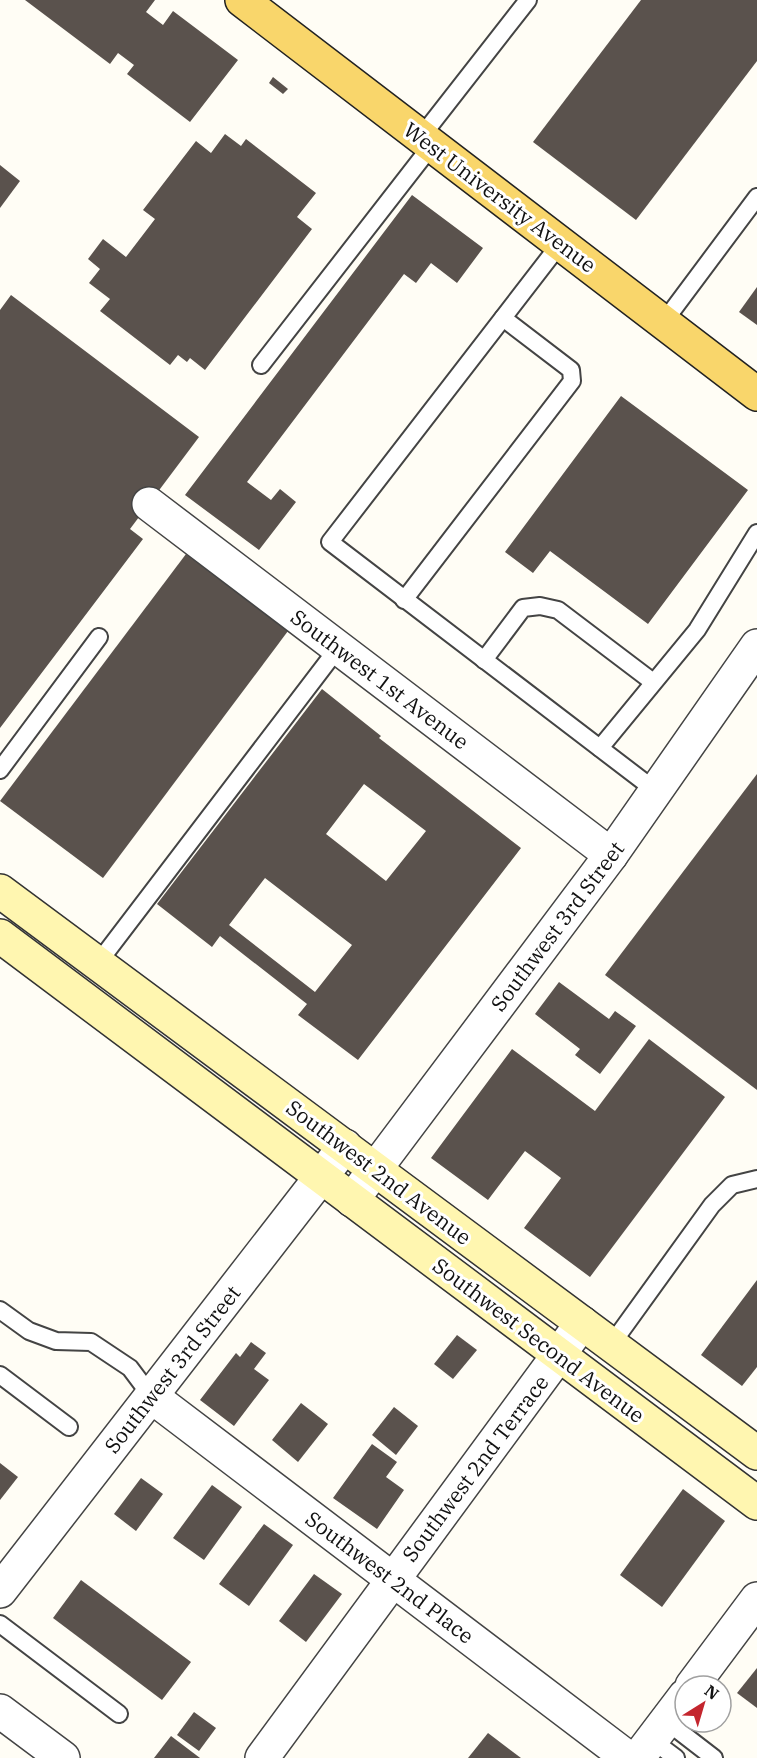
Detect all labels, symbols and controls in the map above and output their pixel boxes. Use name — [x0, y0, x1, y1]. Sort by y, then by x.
street label: West University Avenue — [398, 115, 602, 279]
street label: Southwest 1st Avenue — [285, 603, 475, 755]
street label: Southwest 3rd Street — [484, 835, 630, 1017]
street label: Southwest 2nd Avenue — [281, 1093, 477, 1251]
street label: Southwest Second Avenue — [427, 1251, 651, 1429]
street label: Southwest 3rd Street — [98, 1279, 246, 1459]
street label: Southwest 2nd Terrace — [396, 1369, 554, 1567]
street label: Southwest 2nd Place — [300, 1505, 480, 1649]
north arrow — [673, 1674, 733, 1734]
text: N — [701, 1680, 723, 1704]

